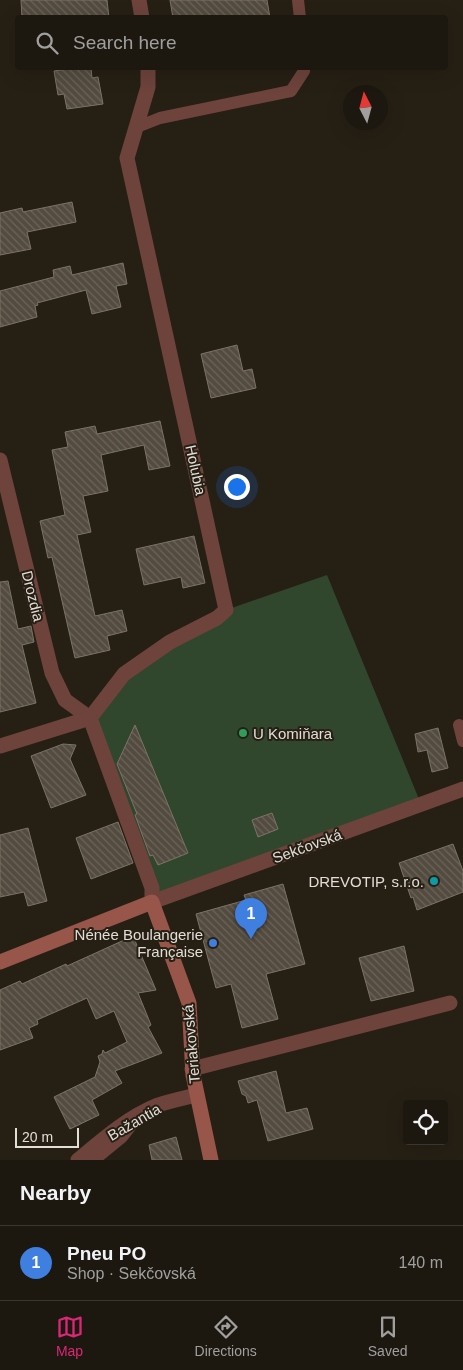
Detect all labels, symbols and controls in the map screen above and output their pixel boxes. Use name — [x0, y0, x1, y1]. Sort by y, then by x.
search box — [15, 15, 448, 70]
icon: search — [33, 29, 61, 57]
text: Search here — [73, 32, 177, 53]
north arrow — [343, 85, 388, 130]
street label: Holubia — [182, 443, 210, 497]
your location — [224, 474, 250, 500]
street label: Drozdia — [19, 569, 48, 624]
place label: U Komiňara — [253, 725, 333, 742]
marker: U Komiňara — [237, 727, 249, 739]
street label: Sekčovská — [270, 825, 345, 866]
place label: DREVOTIP, s.r.o. — [308, 873, 424, 890]
marker: DREVOTIP, s.r.o. — [428, 875, 440, 887]
pin: 1 — [235, 898, 267, 939]
place label: Nénée Boulangerie Française — [75, 926, 203, 960]
marker: Nénée Boulangerie Française — [207, 937, 219, 949]
street label: Teriakovská — [179, 1003, 203, 1084]
street label: Bažantia — [104, 1100, 164, 1144]
map controls — [403, 1100, 448, 1145]
button: locate — [403, 1100, 448, 1145]
scale bar — [15, 1125, 79, 1148]
text: 20 m — [22, 1129, 53, 1145]
text: Nearby — [20, 1181, 91, 1204]
text: Pneu PO — [67, 1243, 146, 1264]
text: 1 — [32, 1254, 40, 1271]
text: 140 m — [399, 1254, 443, 1271]
text: Shop · Sekčovská — [67, 1265, 196, 1282]
tab: Map — [56, 1313, 84, 1359]
tab: Directions — [195, 1313, 257, 1359]
tab: Saved — [368, 1313, 407, 1359]

